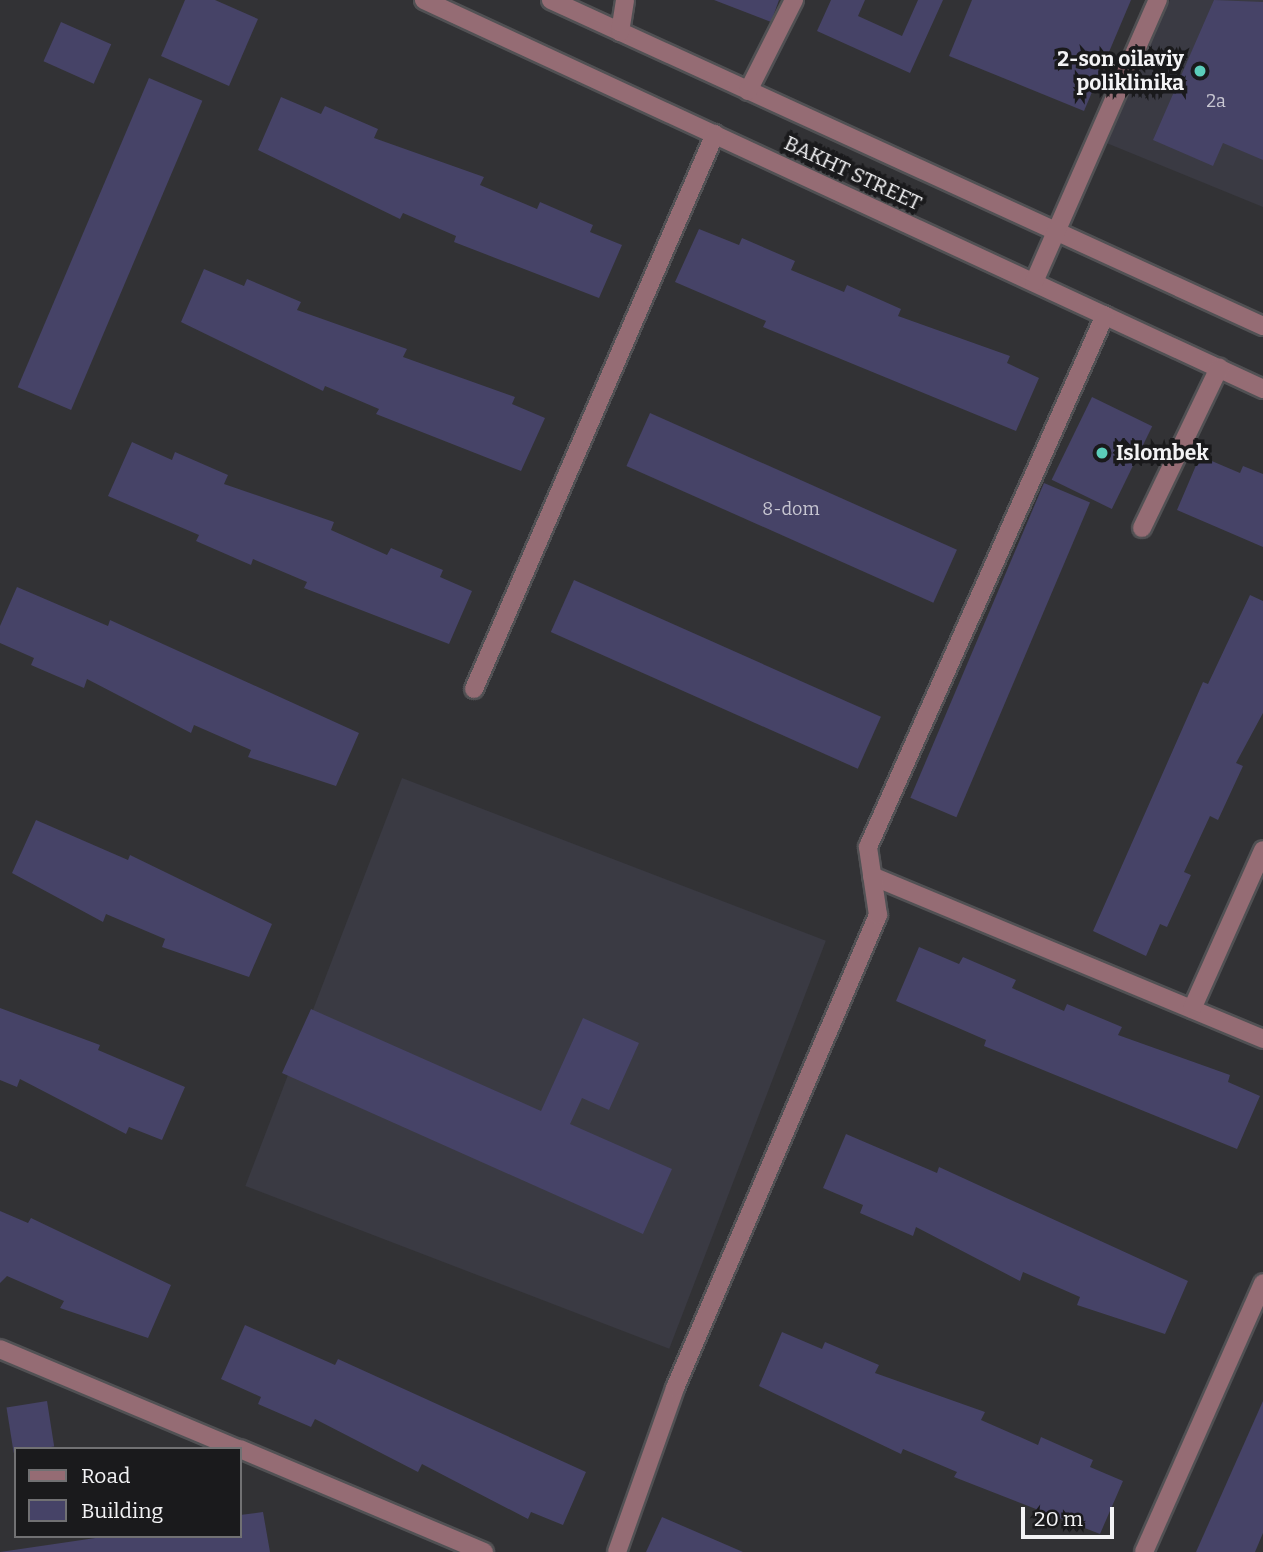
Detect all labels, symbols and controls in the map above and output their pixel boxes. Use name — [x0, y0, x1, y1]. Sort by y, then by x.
place label: 2-son oilaviy poliklinika — [1057, 46, 1184, 96]
marker: 2-son oilaviy poliklinika — [1190, 61, 1210, 81]
house number: 2a — [1206, 90, 1226, 112]
street label: BAKHT STREET — [780, 130, 926, 216]
place label: Islombek — [1116, 440, 1209, 466]
marker: Islombek — [1094, 445, 1110, 461]
house number: 8-dom — [762, 498, 820, 520]
legend — [14, 1447, 242, 1538]
text: Road — [81, 1463, 130, 1489]
scale bar — [1025, 1492, 1118, 1536]
text: Building — [81, 1498, 163, 1524]
text: 20 m — [1034, 1506, 1083, 1532]

